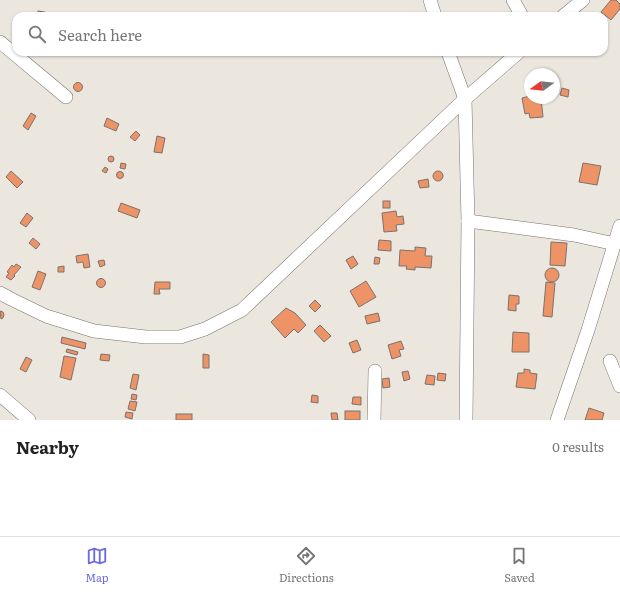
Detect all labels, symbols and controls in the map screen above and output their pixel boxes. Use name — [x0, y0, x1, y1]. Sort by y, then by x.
search box — [12, 12, 608, 56]
icon: search — [26, 23, 48, 45]
text: Search here — [58, 23, 142, 46]
north arrow — [524, 68, 560, 104]
text: Nearby — [16, 434, 79, 459]
text: 0 results — [552, 437, 604, 456]
tab: Map — [85, 545, 109, 585]
tab: Directions — [279, 545, 334, 585]
tab: Saved — [504, 545, 535, 585]

